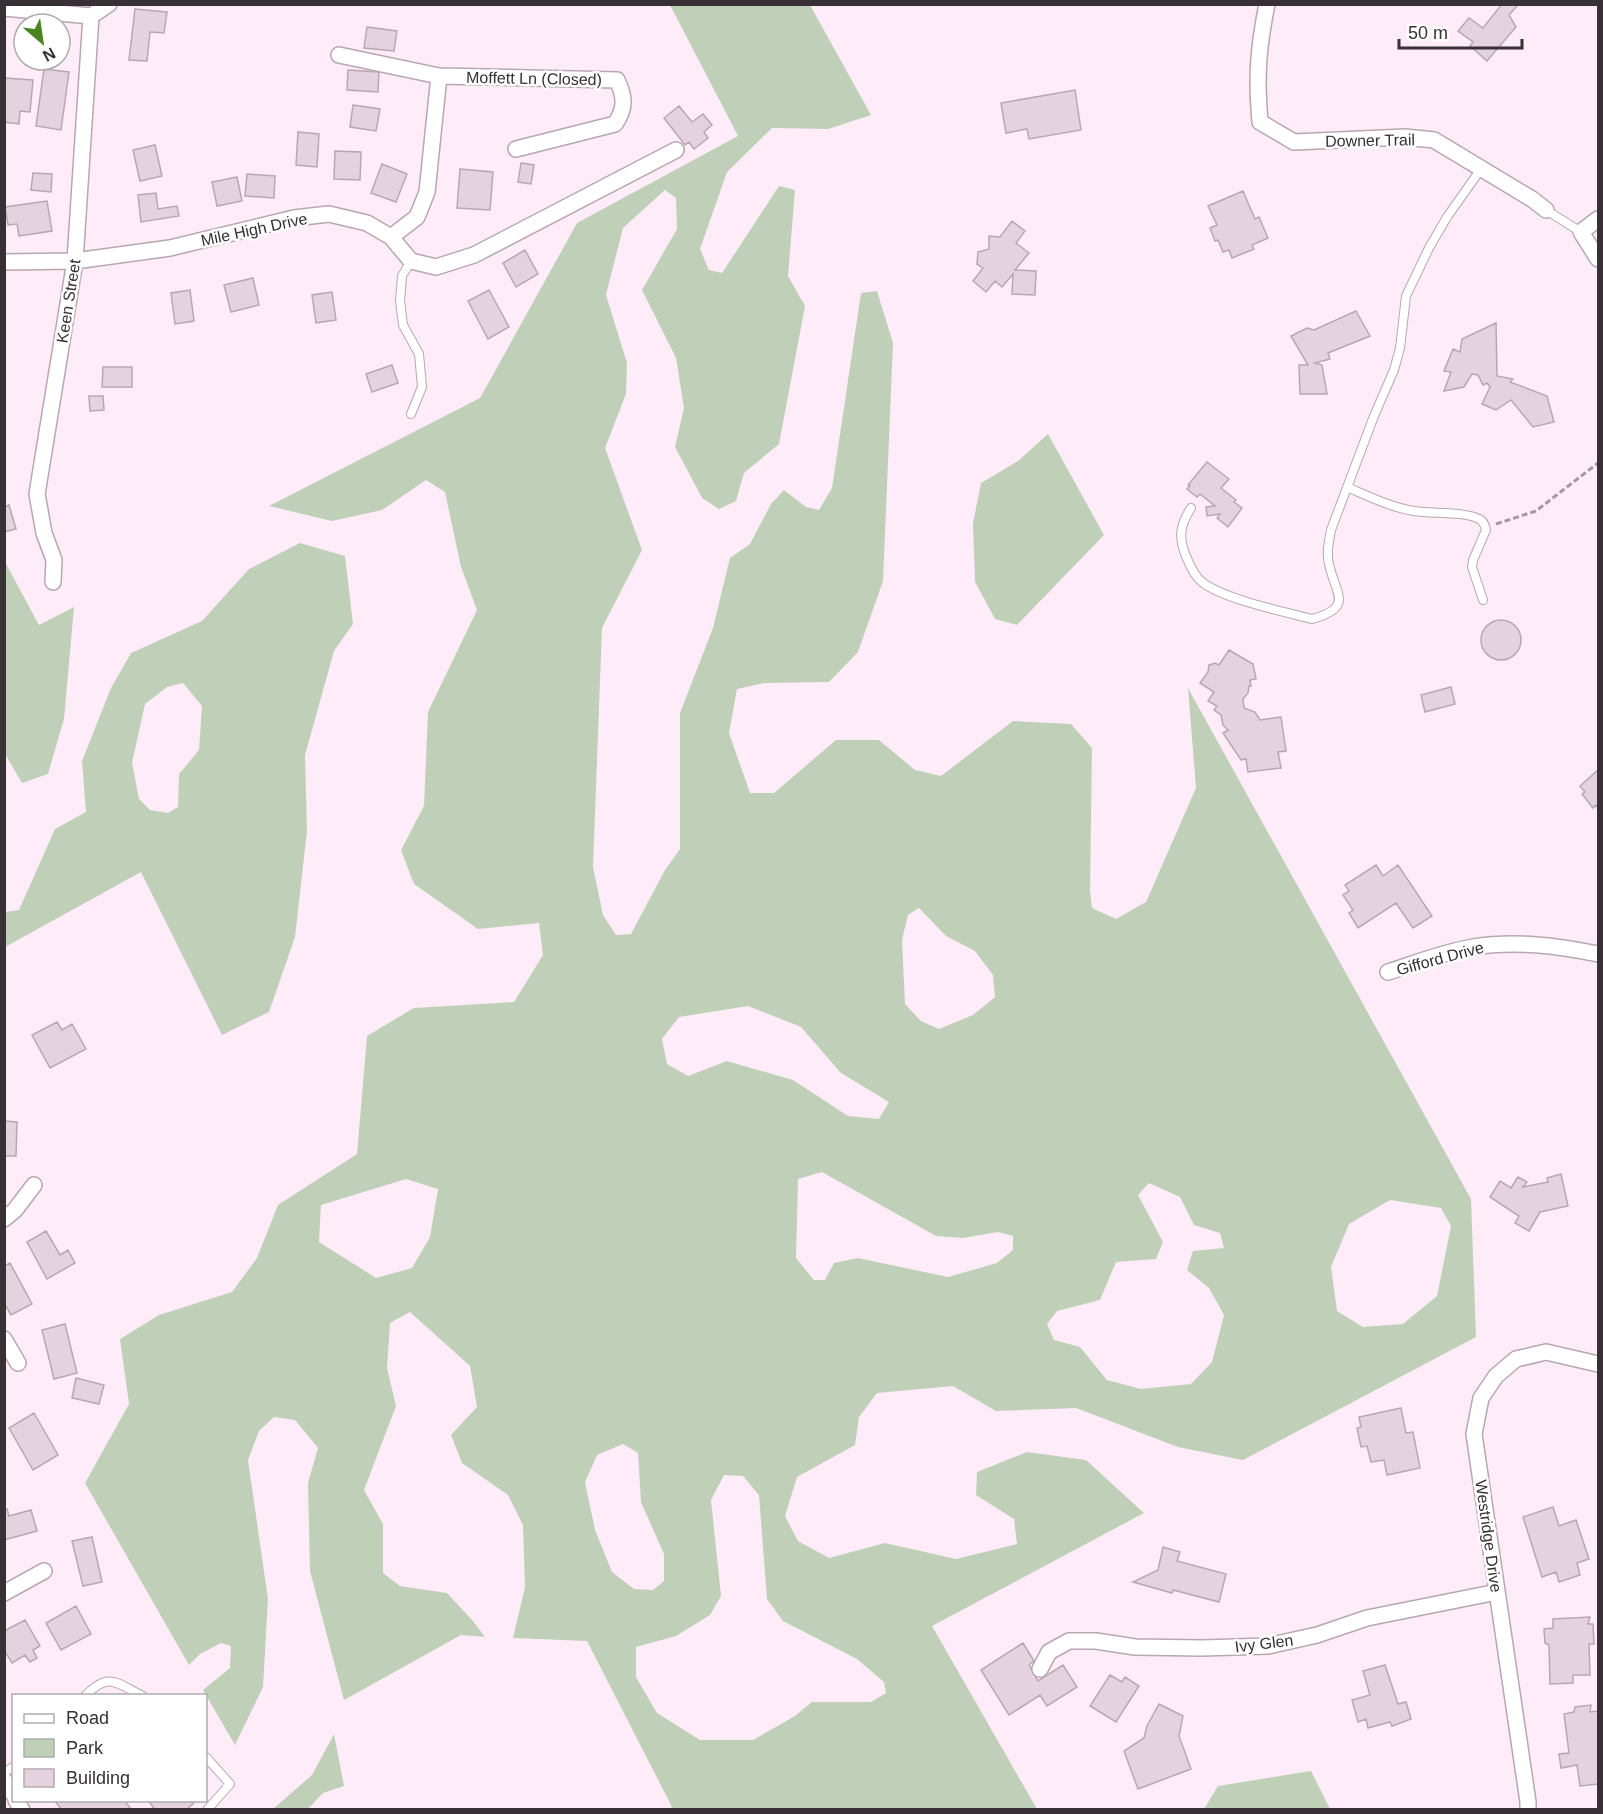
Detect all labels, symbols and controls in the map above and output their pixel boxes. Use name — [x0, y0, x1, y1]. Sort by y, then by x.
north arrow — [12, 12, 72, 72]
scale bar — [1399, 12, 1522, 50]
text: 50 m — [1408, 23, 1448, 43]
text: N — [40, 44, 58, 65]
street label: Moffett Ln (Closed) — [466, 69, 602, 88]
street label: Downer Trail — [1325, 131, 1415, 150]
street label: Mile High Drive — [199, 210, 309, 249]
street label: Keen Street — [53, 257, 84, 344]
street label: Gifford Drive — [1395, 939, 1486, 978]
street label: Westridge Drive — [1472, 1479, 1505, 1594]
street label: Ivy Glen — [1234, 1631, 1294, 1656]
legend — [12, 1694, 207, 1802]
text: Road — [66, 1708, 109, 1728]
text: Park — [66, 1738, 104, 1758]
text: Building — [66, 1768, 130, 1788]

